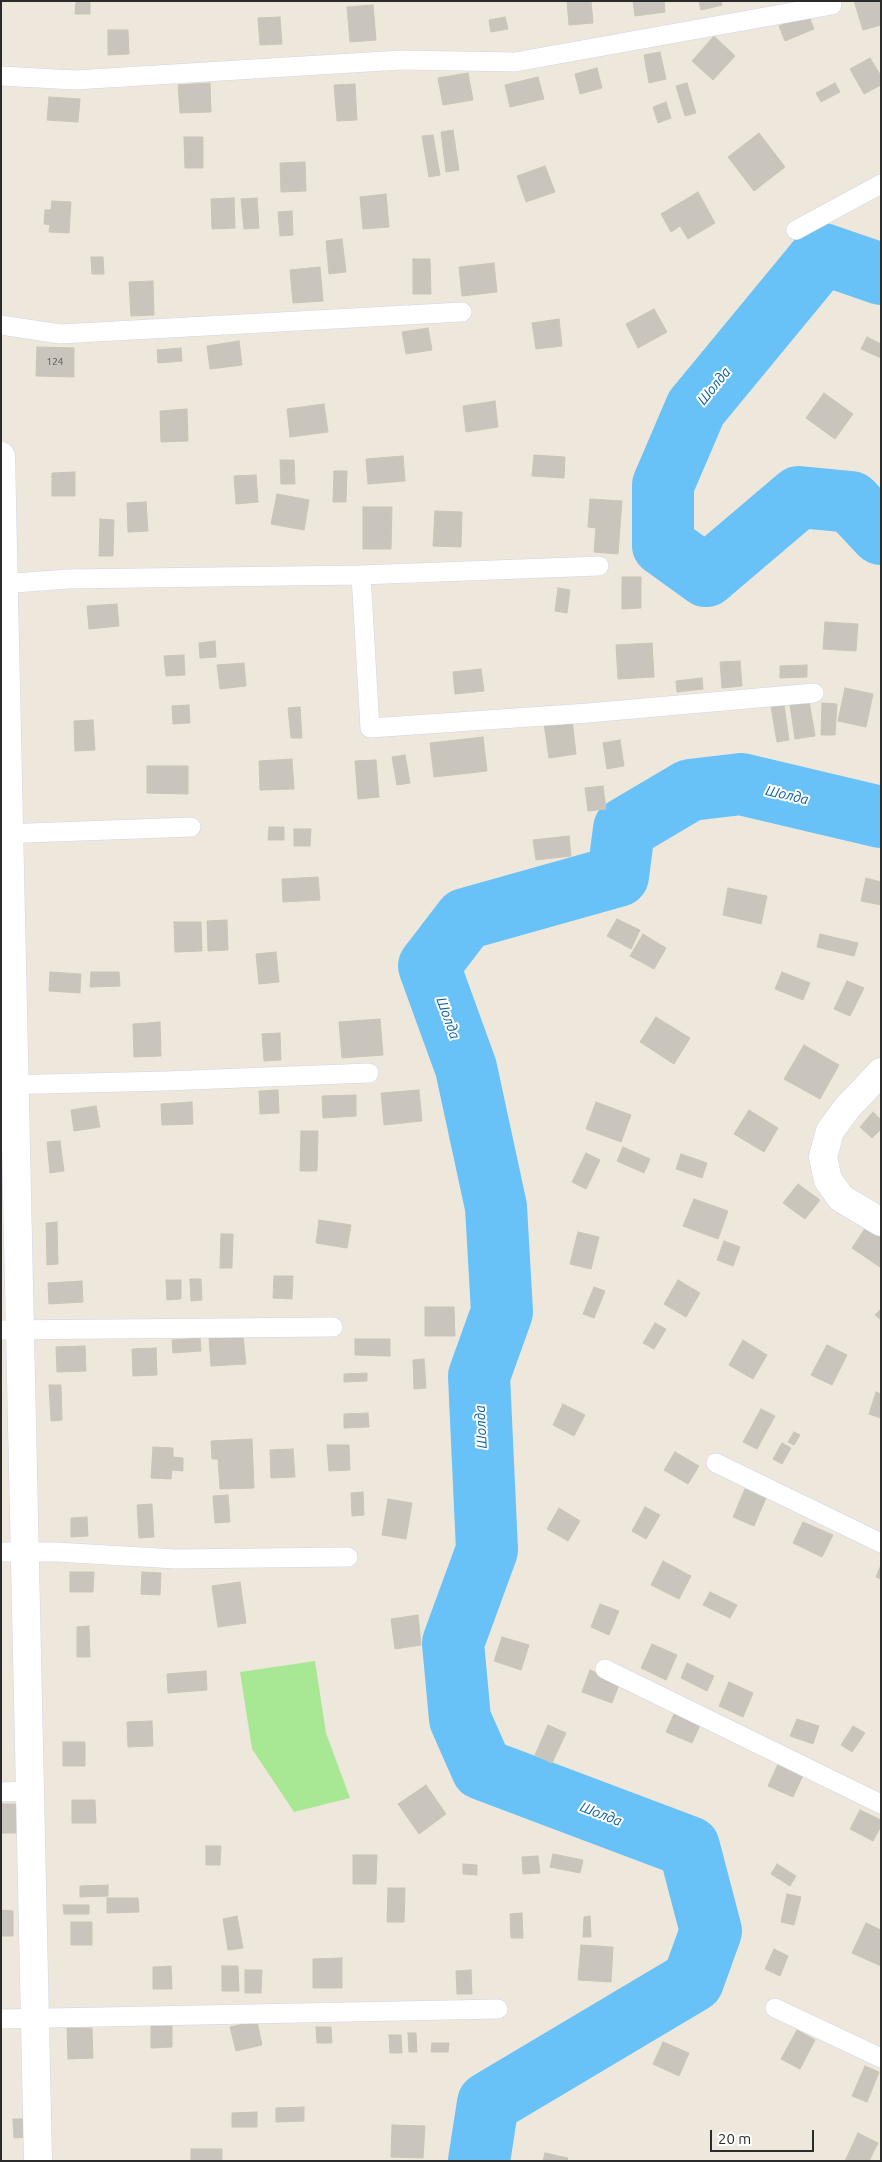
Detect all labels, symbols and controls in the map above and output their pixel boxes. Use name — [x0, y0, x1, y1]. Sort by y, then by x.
house number: 124 — [47, 356, 63, 368]
water label: Шолда — [694, 364, 734, 408]
water label: Шолда — [764, 782, 810, 808]
water label: Шолда — [433, 995, 463, 1041]
water label: Шолда — [471, 1405, 491, 1449]
water label: Шолда — [578, 1798, 624, 1830]
scale bar — [712, 2120, 816, 2152]
text: 20 m — [718, 2130, 751, 2147]

